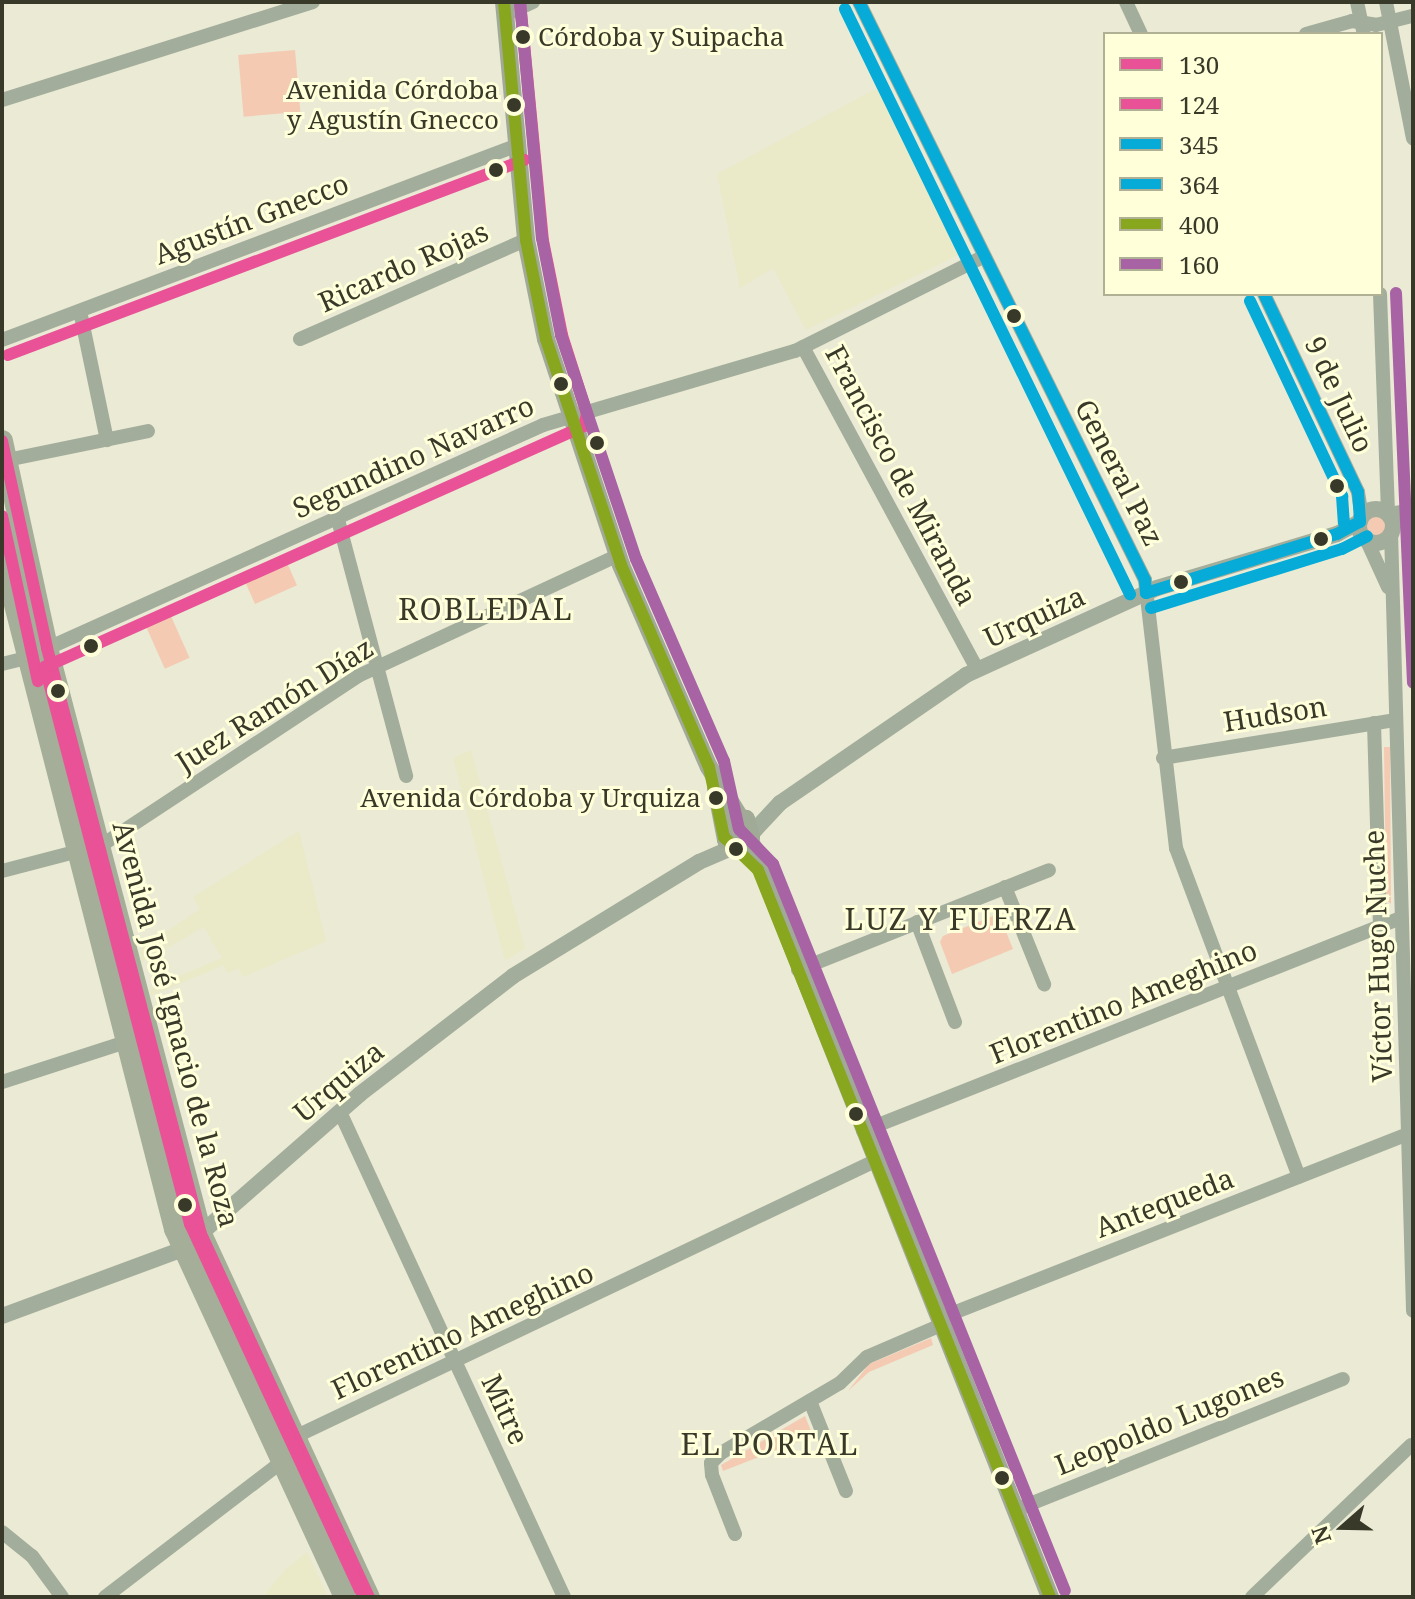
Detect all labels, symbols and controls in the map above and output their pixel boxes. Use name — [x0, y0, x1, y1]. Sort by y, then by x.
place label: Córdoba y Suipacha — [538, 21, 785, 53]
marker: Córdoba y Suipacha — [515, 29, 531, 45]
legend — [1103, 32, 1383, 296]
text: 130 — [1179, 48, 1219, 81]
place label: Avenida Córdoba y Agustín Gnecco — [286, 74, 499, 136]
text: 124 — [1179, 88, 1219, 121]
marker: Avenida Córdoba y Agustín Gnecco — [506, 97, 522, 113]
text: 345 — [1179, 128, 1219, 161]
unlabelled marker — [488, 162, 504, 178]
street label: Agustín Gnecco — [149, 165, 353, 271]
text: 364 — [1179, 168, 1219, 201]
text: 400 — [1179, 208, 1219, 241]
street label: Ricardo Rojas — [313, 214, 493, 318]
text: 160 — [1179, 248, 1219, 281]
unlabelled marker — [1006, 308, 1022, 324]
street label: 9 de Julio — [1299, 331, 1381, 457]
street label: Francisco de Miranda — [819, 339, 985, 611]
unlabelled marker — [553, 376, 569, 392]
street label: Segundino Navarro — [287, 388, 539, 524]
street label: General Paz — [1069, 393, 1171, 551]
unlabelled marker — [589, 435, 605, 451]
unlabelled marker — [1329, 478, 1345, 494]
unlabelled marker — [1313, 531, 1329, 547]
unlabelled marker — [1173, 574, 1189, 590]
street label: Urquiza — [978, 578, 1090, 654]
district label: ROBLEDAL — [398, 591, 574, 627]
street label: Juez Ramón Díaz — [169, 630, 379, 778]
unlabelled marker — [83, 638, 99, 654]
unlabelled marker — [50, 683, 66, 699]
street label: Hudson — [1221, 688, 1329, 738]
place label: Avenida Córdoba y Urquiza — [360, 782, 701, 814]
marker: Avenida Córdoba y Urquiza — [708, 790, 724, 806]
street label: Avenida José Ignacio de la Roza — [107, 817, 247, 1231]
street label: Víctor Hugo Nuche — [1356, 829, 1398, 1083]
unlabelled marker — [728, 841, 744, 857]
district label: LUZ Y FUERZA — [845, 901, 1077, 937]
street label: Florentino Ameghino — [985, 932, 1261, 1070]
street label: Urquiza — [286, 1034, 390, 1128]
unlabelled marker — [848, 1106, 864, 1122]
street label: Antequeda — [1090, 1160, 1238, 1244]
unlabelled marker — [177, 1197, 193, 1213]
street label: Florentino Ameghino — [326, 1255, 598, 1405]
street label: Leopoldo Lugones — [1050, 1359, 1288, 1481]
street label: Mitre — [475, 1369, 537, 1449]
district label: EL PORTAL — [680, 1426, 860, 1462]
unlabelled marker — [994, 1470, 1010, 1486]
north arrow — [1303, 1487, 1383, 1567]
text: N — [1303, 1522, 1338, 1548]

